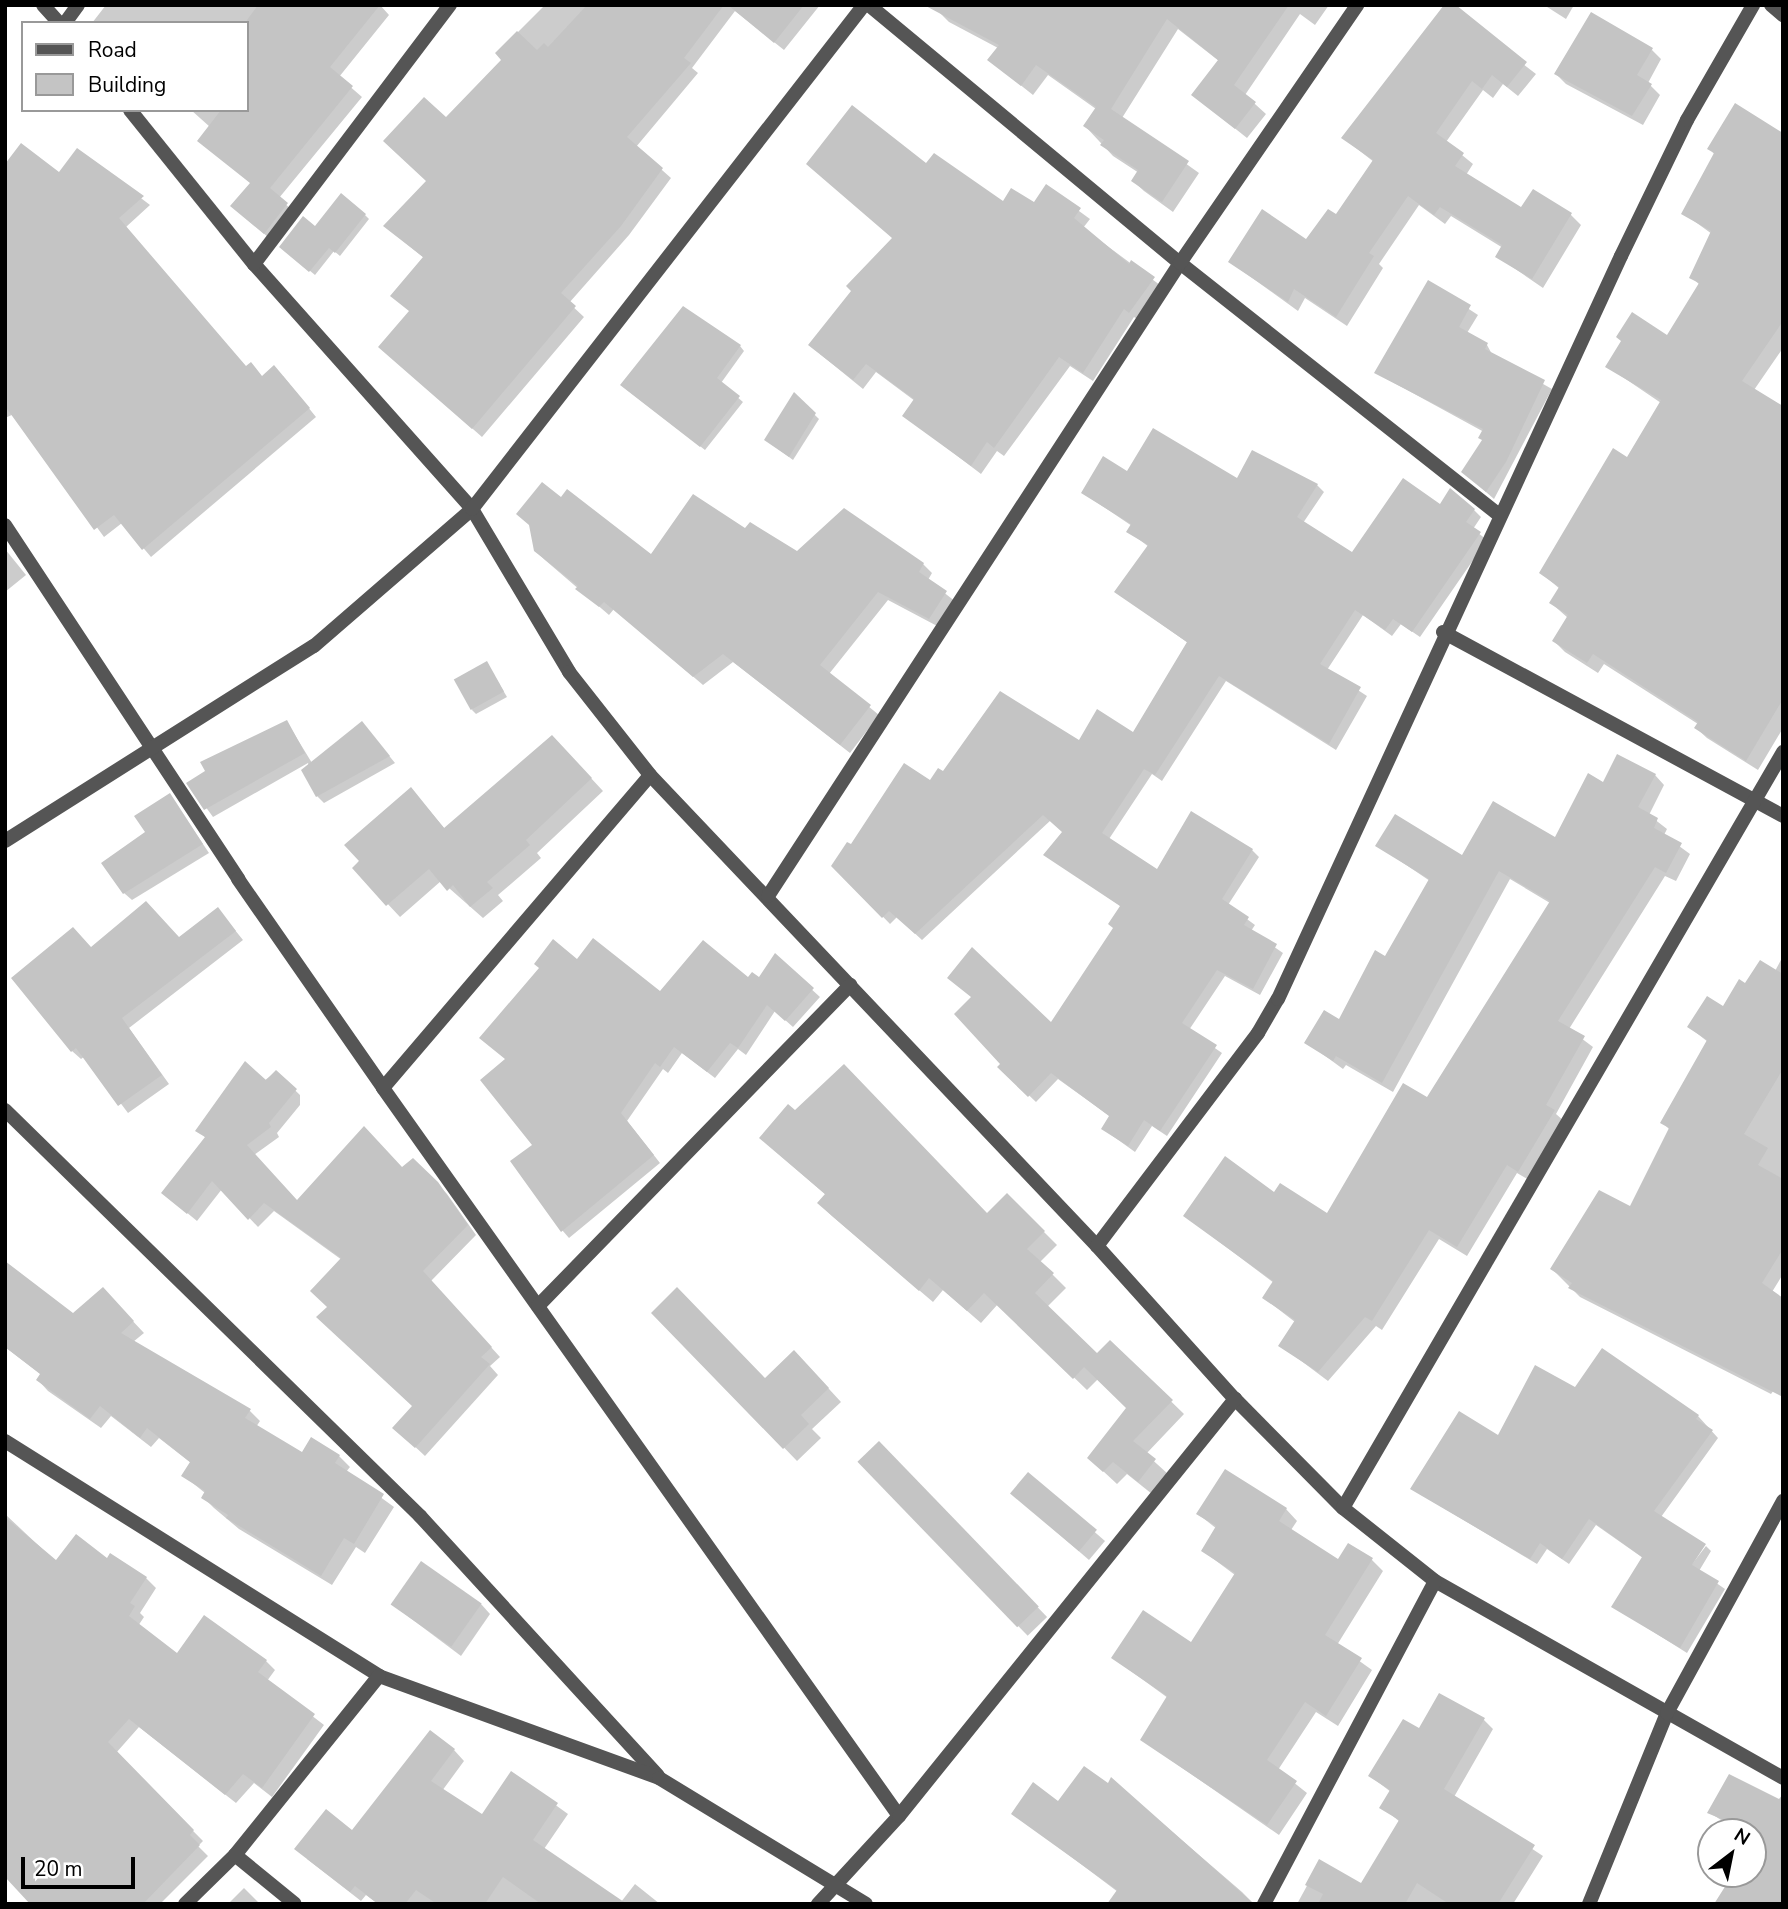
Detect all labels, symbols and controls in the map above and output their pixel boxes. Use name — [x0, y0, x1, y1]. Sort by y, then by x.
legend — [21, 21, 248, 112]
text: Road — [88, 36, 137, 64]
text: Building — [88, 71, 166, 99]
north arrow — [1697, 1818, 1767, 1888]
text: N — [1729, 1822, 1755, 1852]
scale bar — [24, 1842, 138, 1886]
text: 20 m — [34, 1855, 83, 1883]

